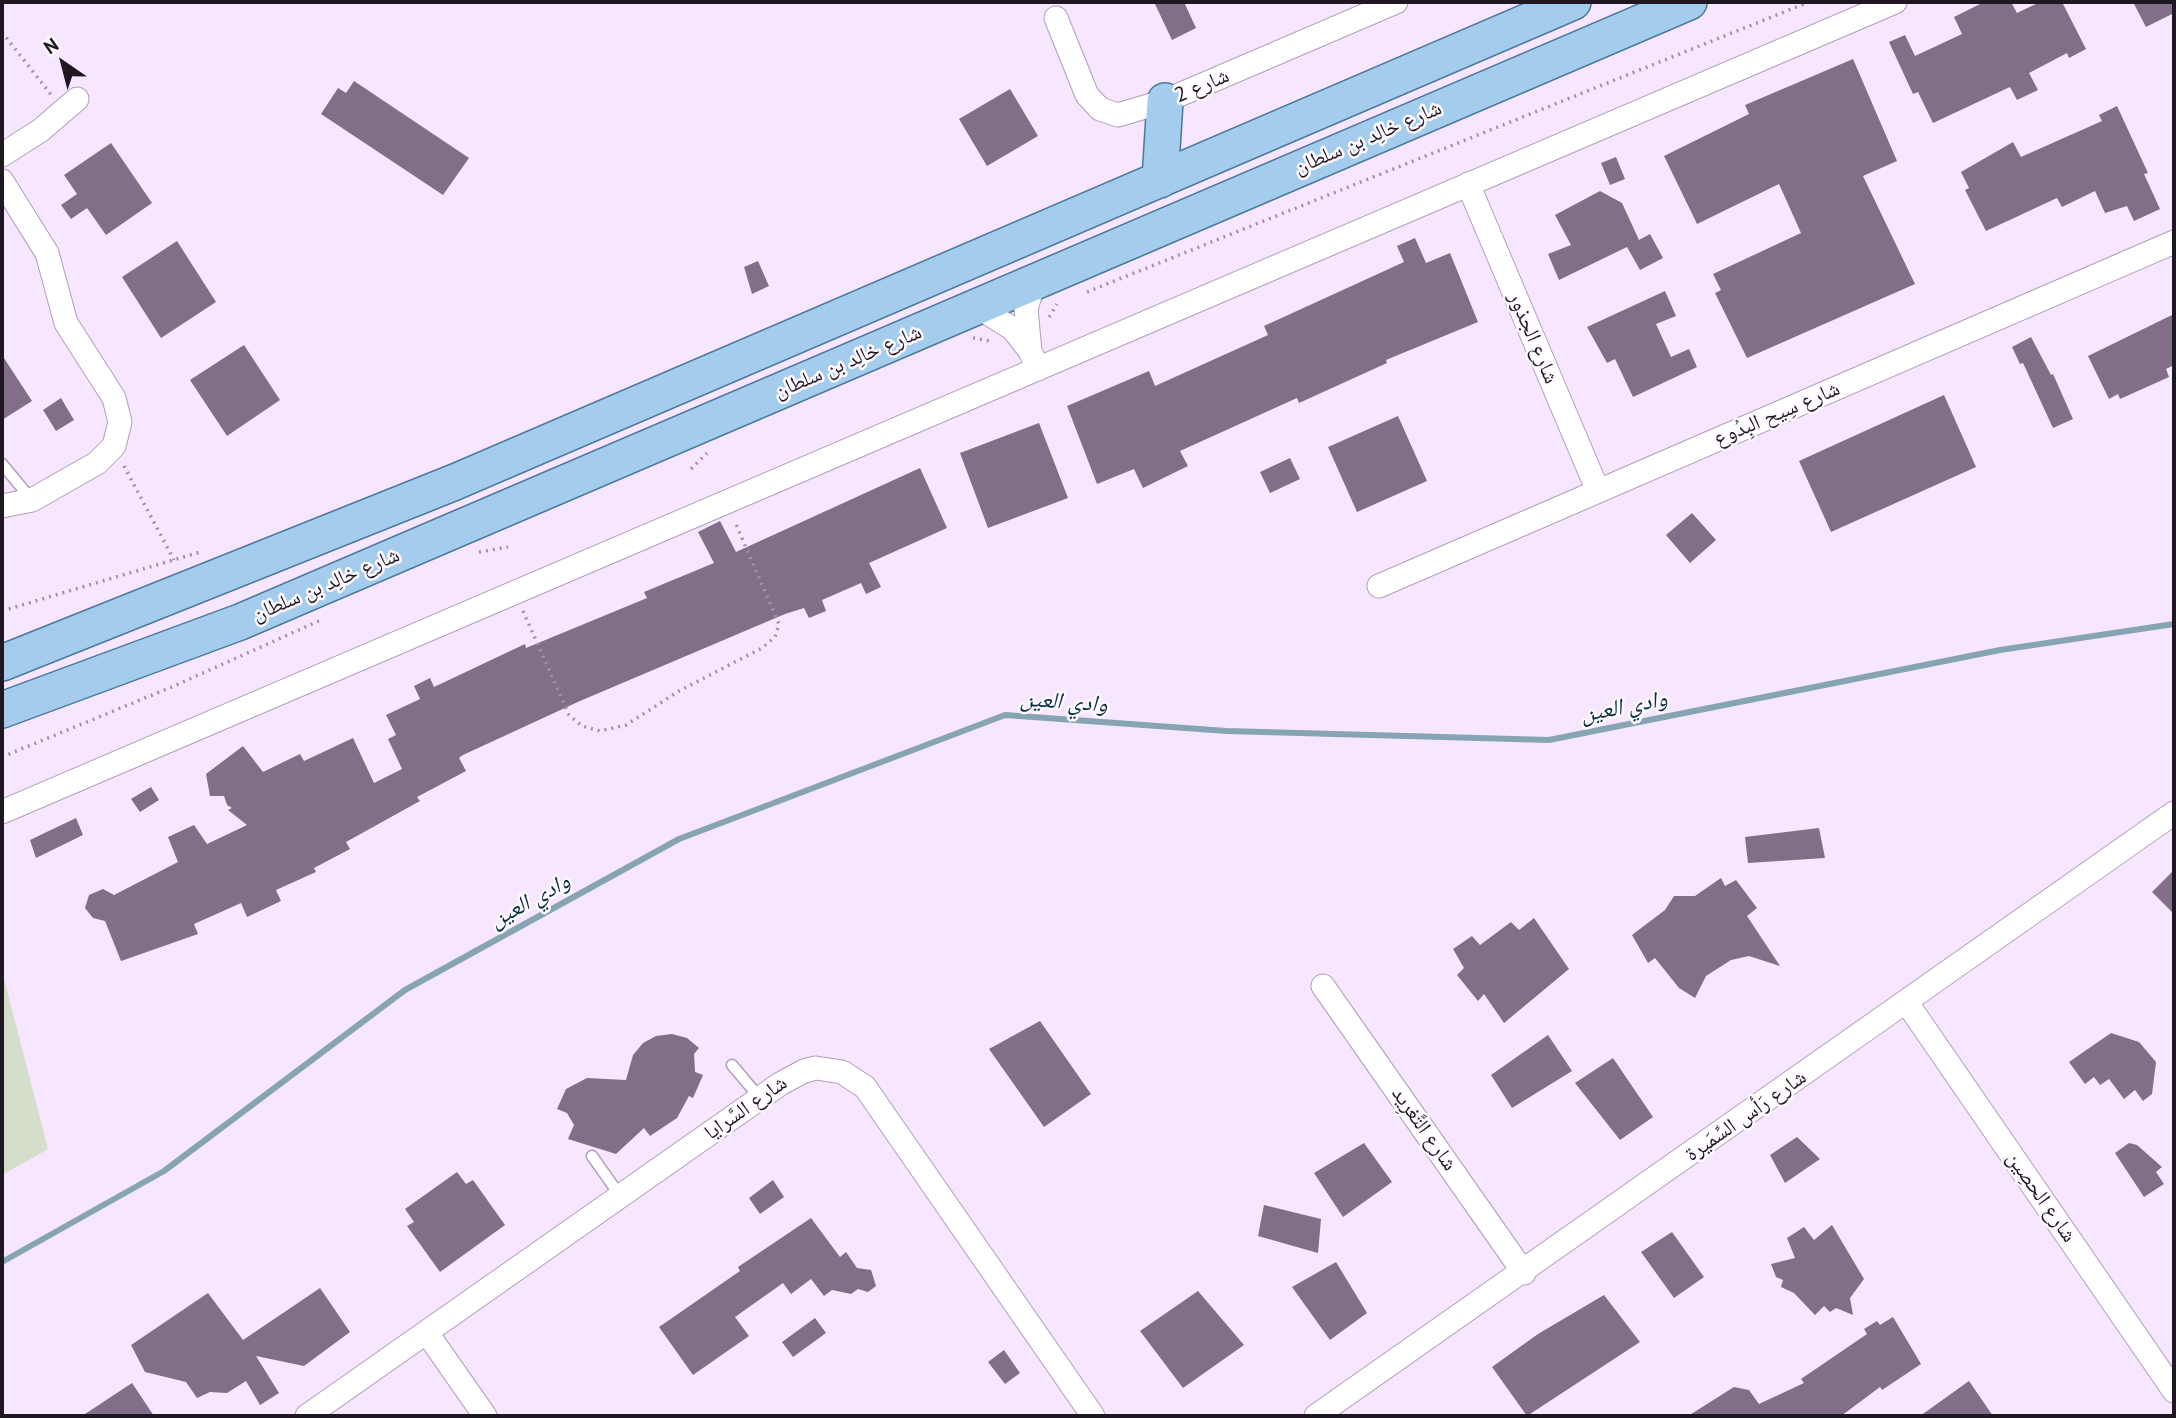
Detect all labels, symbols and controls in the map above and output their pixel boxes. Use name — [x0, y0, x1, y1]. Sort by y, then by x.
north arrow — [28, 28, 98, 98]
text: N — [39, 32, 63, 59]
street label: شارع 2 — [1171, 63, 1233, 109]
street label: شارع خالِد بن سلطان — [1291, 96, 1445, 180]
street label: شارع الجذور — [1502, 289, 1564, 387]
street label: شارع خالِد بن سلطان — [771, 320, 925, 404]
street label: شارع سِيح البِدُوع — [1710, 376, 1844, 452]
street label: شارع خالِد بن سلطان — [249, 543, 403, 627]
water label: وادي العين — [1019, 685, 1109, 719]
water label: وادي العين — [1578, 685, 1670, 729]
water label: وادي العين — [485, 868, 575, 934]
street label: شارع رَأس السِّمَيرة — [1681, 1065, 1811, 1167]
street label: شارع السَّرايا — [700, 1070, 792, 1146]
street label: شارع التَّغرِيد — [1386, 1082, 1462, 1176]
street label: شارع الحصِين — [2001, 1147, 2081, 1247]

